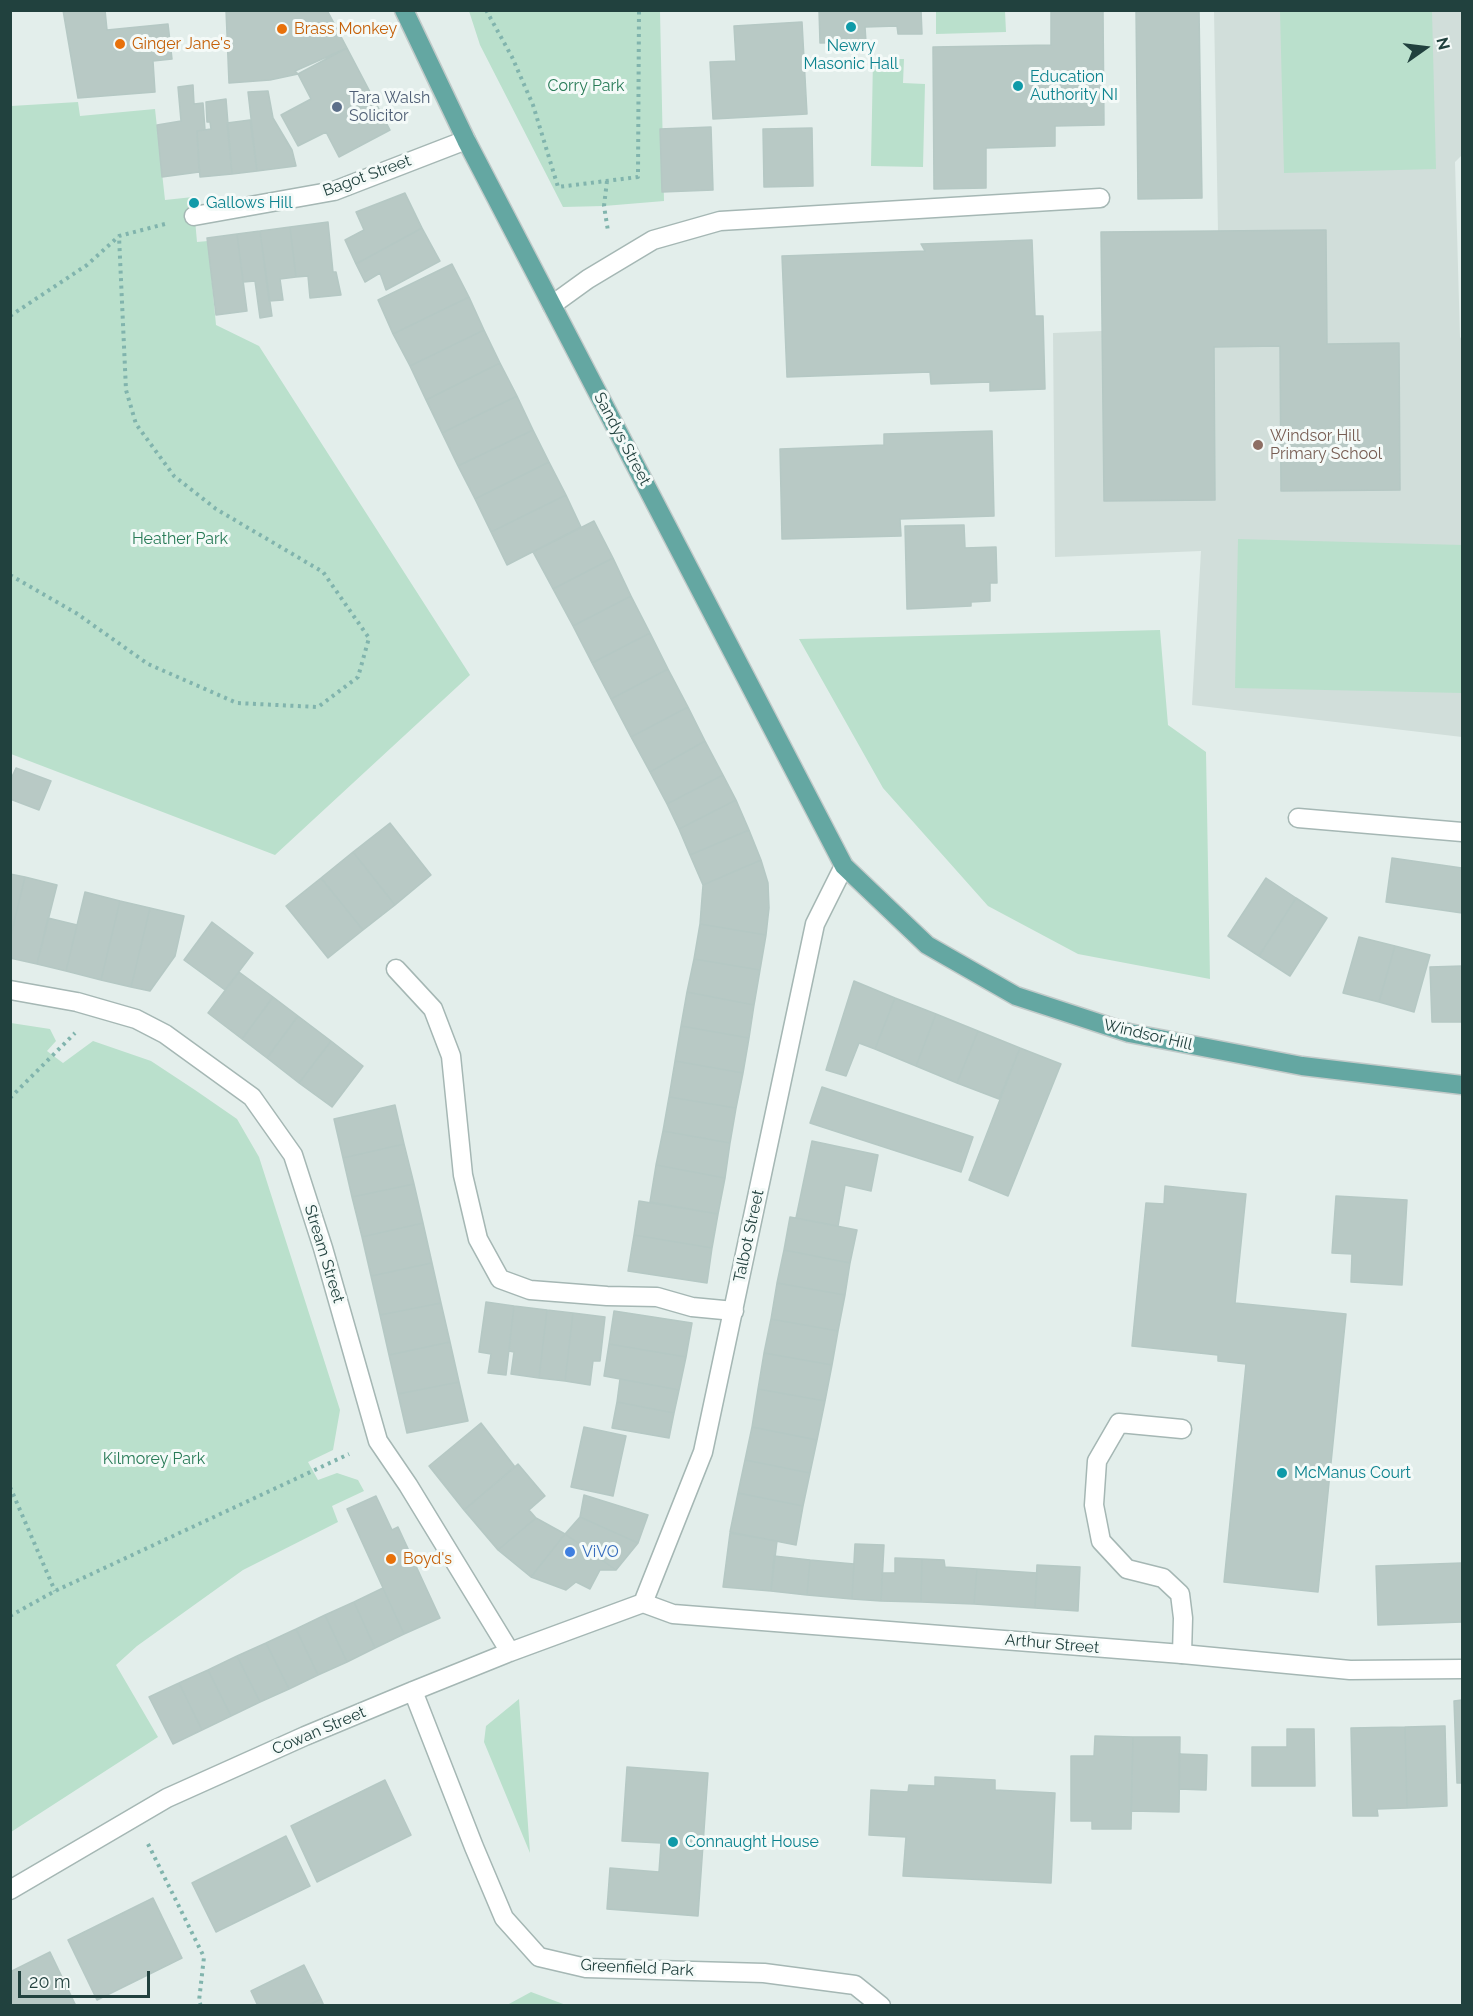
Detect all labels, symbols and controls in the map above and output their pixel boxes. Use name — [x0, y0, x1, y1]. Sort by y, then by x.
north arrow — [1395, 18, 1455, 78]
place label: Brass Monkey — [294, 19, 397, 39]
marker: Newry Masonic Hall — [844, 20, 858, 34]
marker: Brass Monkey — [275, 22, 289, 36]
place label: Ginger Jane's — [132, 34, 231, 54]
text: N — [1432, 35, 1454, 52]
place label: Newry Masonic Hall — [804, 36, 898, 74]
marker: Ginger Jane's — [113, 37, 127, 51]
place label: Education Authority NI — [1030, 67, 1118, 105]
park label: Corry Park — [547, 76, 625, 96]
marker: Education Authority NI — [1011, 79, 1025, 93]
place label: Tara Walsh Solicitor — [349, 88, 430, 126]
marker: Tara Walsh Solicitor — [330, 100, 344, 114]
street label: Bagot Street — [320, 151, 414, 201]
place label: Gallows Hill — [206, 193, 293, 213]
marker: Gallows Hill — [187, 196, 201, 210]
street label: Sandys Street — [590, 389, 654, 489]
place label: Windsor Hill Primary School — [1270, 426, 1382, 464]
marker: Windsor Hill Primary School — [1251, 438, 1265, 452]
park label: Heather Park — [132, 529, 228, 549]
street label: Windsor Hill — [1102, 1015, 1194, 1055]
street label: Talbot Street — [730, 1188, 768, 1284]
street label: Stream Street — [300, 1203, 348, 1305]
park label: Kilmorey Park — [103, 1449, 205, 1469]
place label: McManus Court — [1294, 1463, 1411, 1483]
marker: McManus Court — [1275, 1466, 1289, 1480]
place label: ViVO — [582, 1542, 619, 1562]
marker: ViVO — [563, 1545, 577, 1559]
place label: Boyd's — [403, 1549, 452, 1569]
marker: Boyd's — [384, 1552, 398, 1566]
street label: Arthur Street — [1004, 1630, 1100, 1658]
street label: Cowan Street — [269, 1703, 369, 1759]
place label: Connaught House — [685, 1832, 819, 1852]
marker: Connaught House — [666, 1835, 680, 1849]
street label: Greenfield Park — [580, 1955, 694, 1981]
scale bar — [21, 1959, 153, 1997]
text: 20 m — [29, 1971, 71, 1992]

